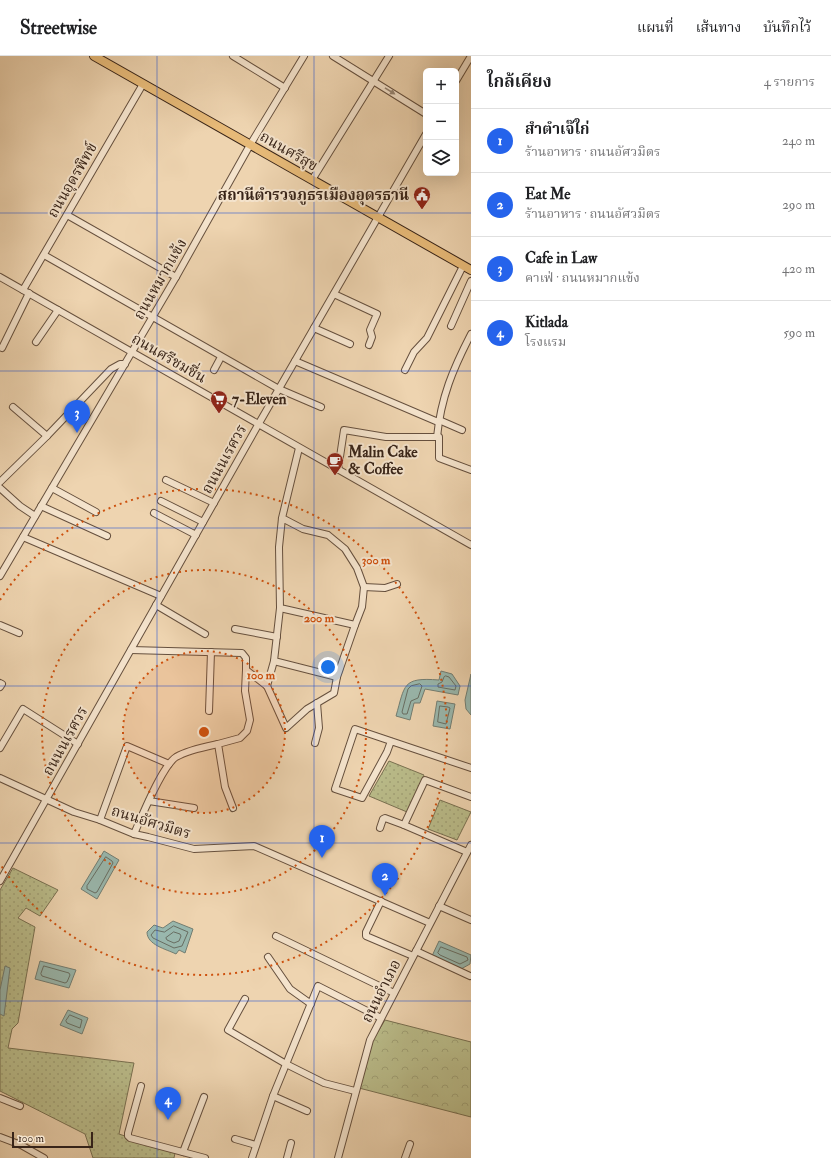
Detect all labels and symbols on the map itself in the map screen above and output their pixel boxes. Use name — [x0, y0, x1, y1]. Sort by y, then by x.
one-way arrow — [384, 88, 396, 95]
street label: ถนนศรีสุข — [256, 127, 321, 176]
street label: ถนนอุดรพิทข์ — [42, 139, 102, 222]
public building icon: สถานีตำรวจภูธรเมืองอุดรธานี — [412, 185, 432, 210]
place label: สถานีตำรวจภูธรเมืองอุดรธานี — [218, 186, 409, 206]
street label: ถนนหมากแข้ง — [130, 235, 191, 323]
street label: ถนนศรีชมชื่น — [128, 328, 211, 388]
supermarket icon: 7-Eleven — [209, 389, 229, 414]
place label: 7-Eleven — [232, 390, 287, 409]
pin: 3 — [64, 400, 90, 433]
street label: ถนนนเรศวร — [198, 421, 251, 497]
place label: Malin Cake & Coffee — [347, 443, 418, 479]
cafe icon: Malin Cake & Coffee — [325, 451, 345, 476]
text: 300 m — [362, 553, 391, 568]
text: 200 m — [304, 611, 335, 626]
your location — [318, 657, 338, 677]
text: 100 m — [247, 668, 276, 683]
street label: ถนนนเรศวร — [39, 703, 92, 779]
centre of rings — [197, 725, 211, 739]
street label: ถนนอัศวมิตร — [109, 801, 193, 844]
pin: 1 — [309, 825, 335, 858]
pin: 2 — [372, 863, 398, 896]
street label: ถนนอำเภอ — [357, 956, 405, 1026]
pin: 4 — [155, 1087, 181, 1120]
scale bar — [12, 1130, 93, 1149]

